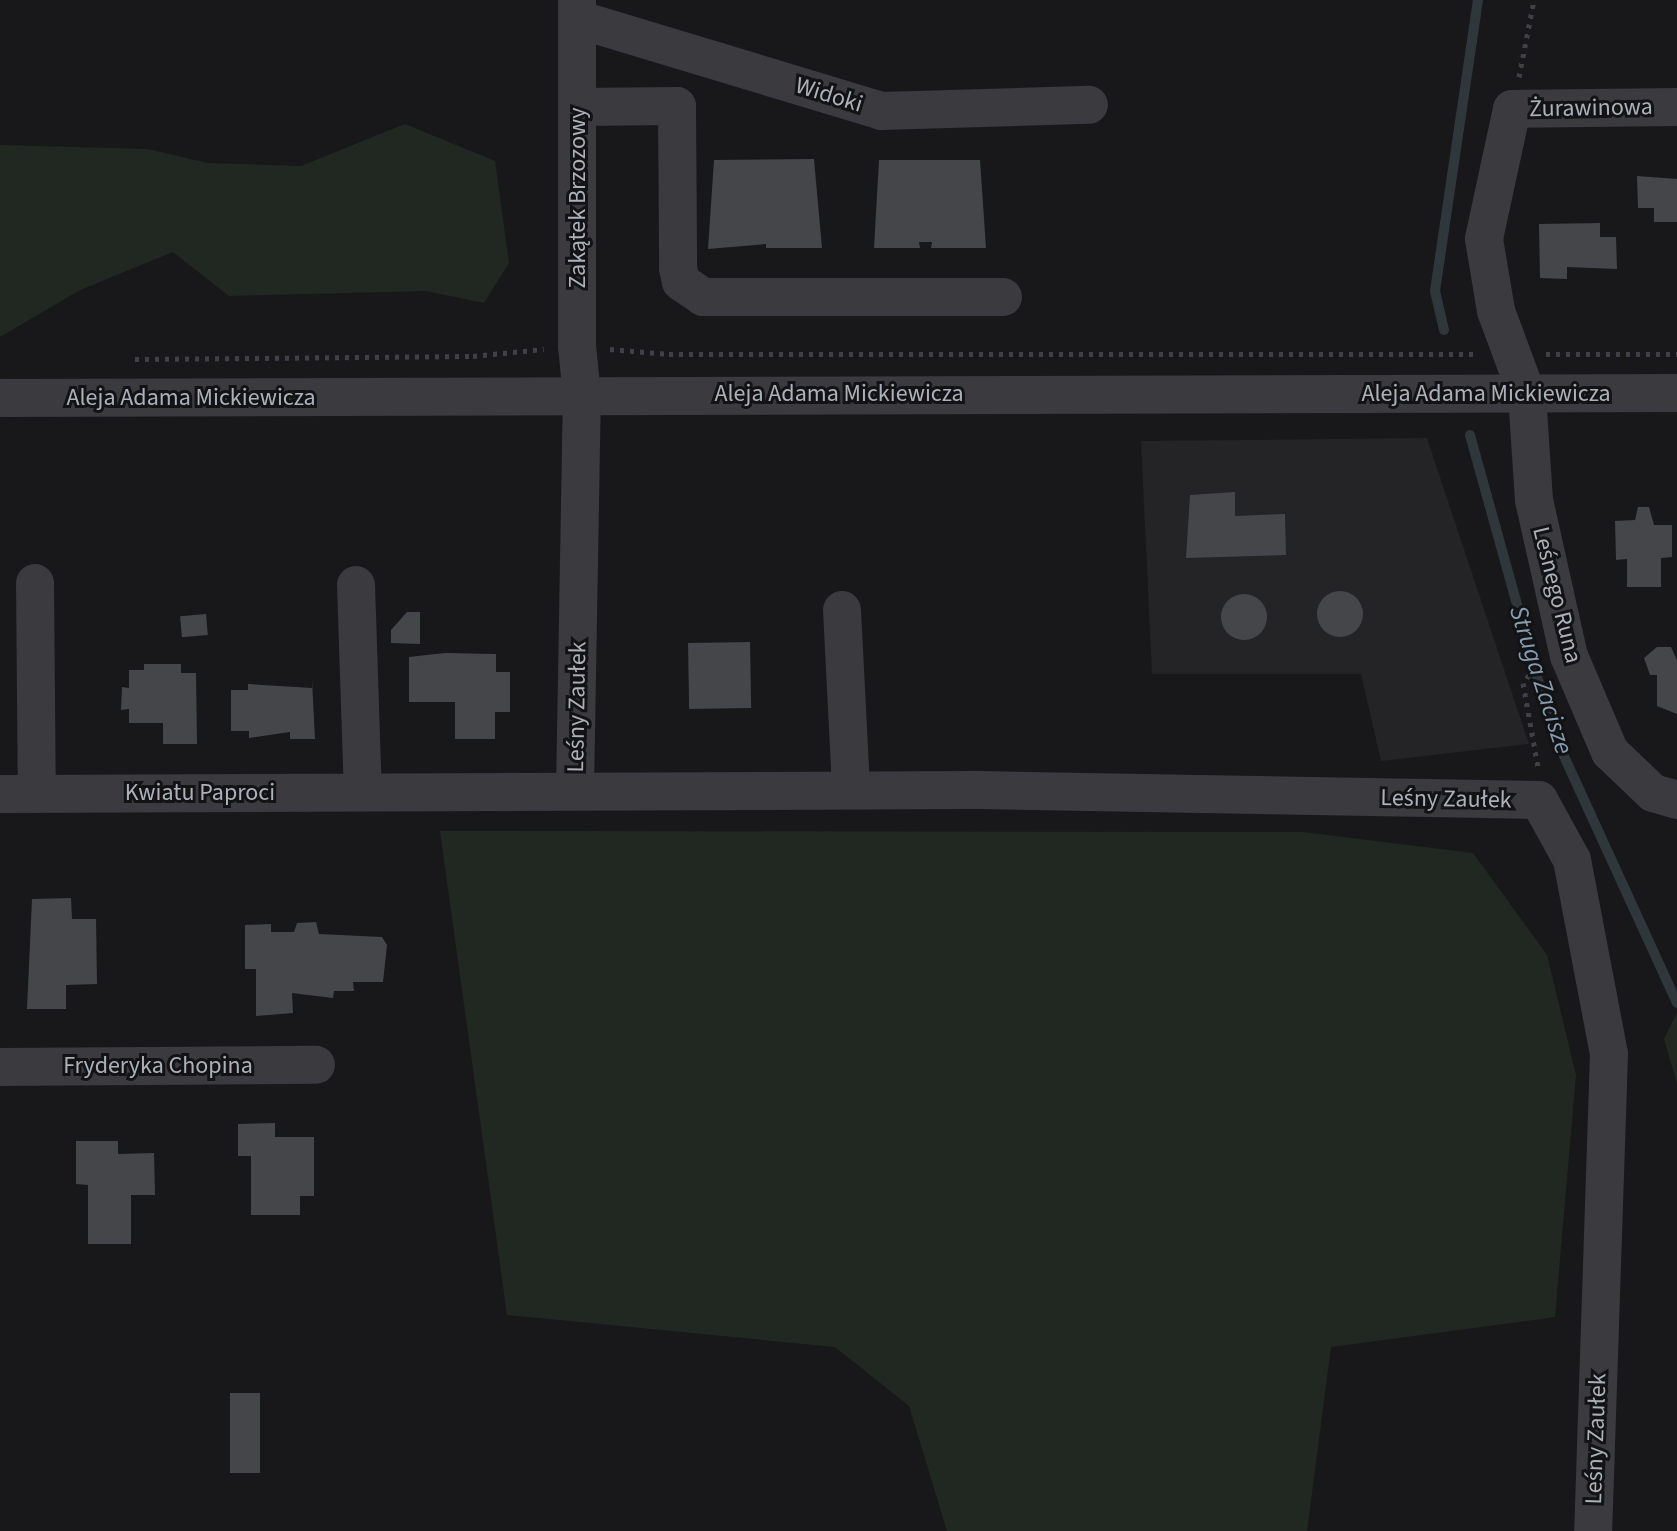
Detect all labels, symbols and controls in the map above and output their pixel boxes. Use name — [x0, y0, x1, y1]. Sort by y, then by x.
street label: Widoki — [792, 71, 866, 119]
street label: Żurawinowa — [1529, 93, 1653, 123]
street label: Zakątek Brzozowy — [564, 108, 592, 288]
street label: Aleja Adama Mickiewicza — [714, 380, 964, 408]
street label: Aleja Adama Mickiewicza — [1361, 380, 1611, 408]
street label: Aleja Adama Mickiewicza — [66, 384, 316, 412]
street label: Leśnego Runa — [1526, 524, 1588, 666]
water label: Struga Zacisze — [1502, 602, 1580, 758]
street label: Leśny Zaułek — [561, 641, 593, 773]
street label: Kwiatu Paproci — [125, 779, 275, 807]
street label: Leśny Zaułek — [1380, 783, 1512, 815]
street label: Fryderyka Chopina — [63, 1052, 253, 1080]
street label: Leśny Zaułek — [1579, 1373, 1613, 1505]

